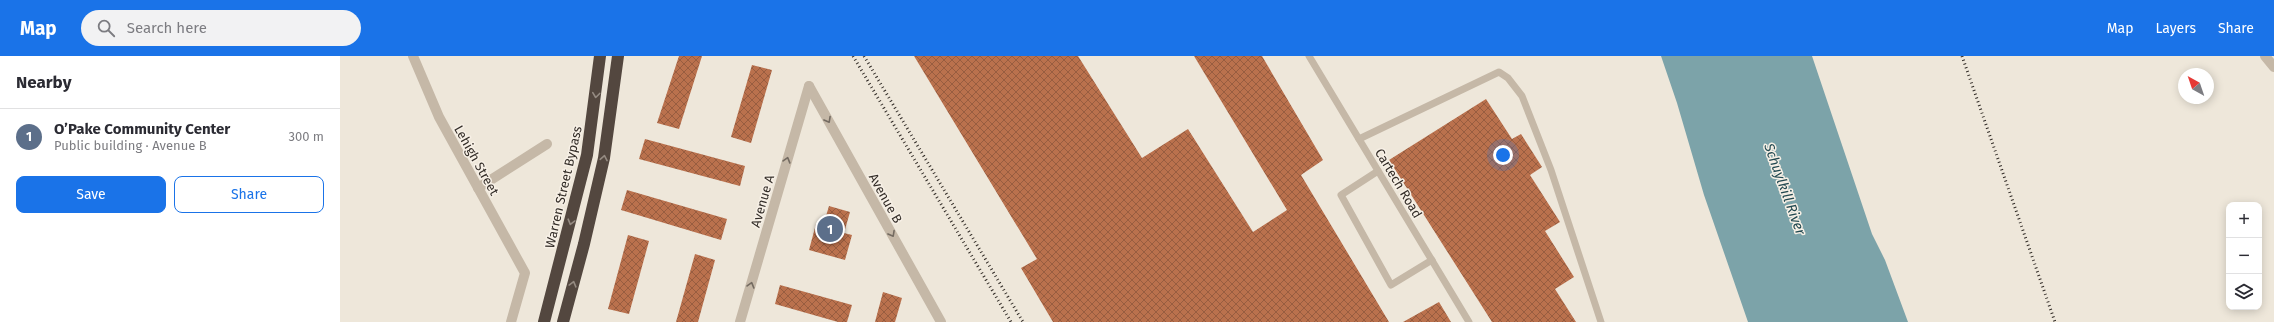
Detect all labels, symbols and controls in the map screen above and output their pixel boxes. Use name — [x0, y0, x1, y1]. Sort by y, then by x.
search box — [81, 10, 361, 46]
text: Map — [20, 17, 57, 40]
icon: search — [95, 17, 117, 39]
text: Search here — [127, 19, 207, 37]
text: Map — [2107, 20, 2133, 37]
text: Layers — [2155, 20, 2196, 37]
text: Share — [2218, 20, 2254, 37]
north arrow — [2178, 68, 2214, 104]
text: Nearby — [16, 72, 71, 93]
one-way arrow — [591, 92, 600, 98]
one-way arrow — [823, 116, 831, 123]
text: O’Pake Community Center — [54, 120, 230, 138]
street label: Lehigh Street — [451, 123, 502, 198]
street label: Warren Street Bypass — [542, 125, 585, 250]
text: 1 — [26, 129, 32, 144]
text: 300 m — [288, 129, 324, 144]
text: Public building · Avenue B — [54, 138, 207, 153]
water label: Schuylkill River — [1760, 140, 1809, 238]
your location — [1493, 145, 1513, 165]
street label: Cartech Road — [1372, 146, 1425, 221]
one-way arrow — [599, 155, 608, 161]
one-way arrow — [782, 156, 791, 163]
street label: Avenue B — [866, 171, 905, 226]
street label: Avenue A — [748, 173, 777, 229]
button: Save — [16, 176, 166, 213]
button: Share — [174, 176, 324, 213]
map controls — [2226, 202, 2262, 310]
button: + — [2226, 202, 2262, 238]
pin: 1 — [817, 214, 843, 244]
one-way arrow — [567, 218, 576, 225]
one-way arrow — [887, 230, 894, 237]
button: − — [2226, 238, 2262, 274]
button: layers — [2226, 274, 2262, 310]
one-way arrow — [568, 281, 577, 288]
one-way arrow — [746, 281, 755, 288]

